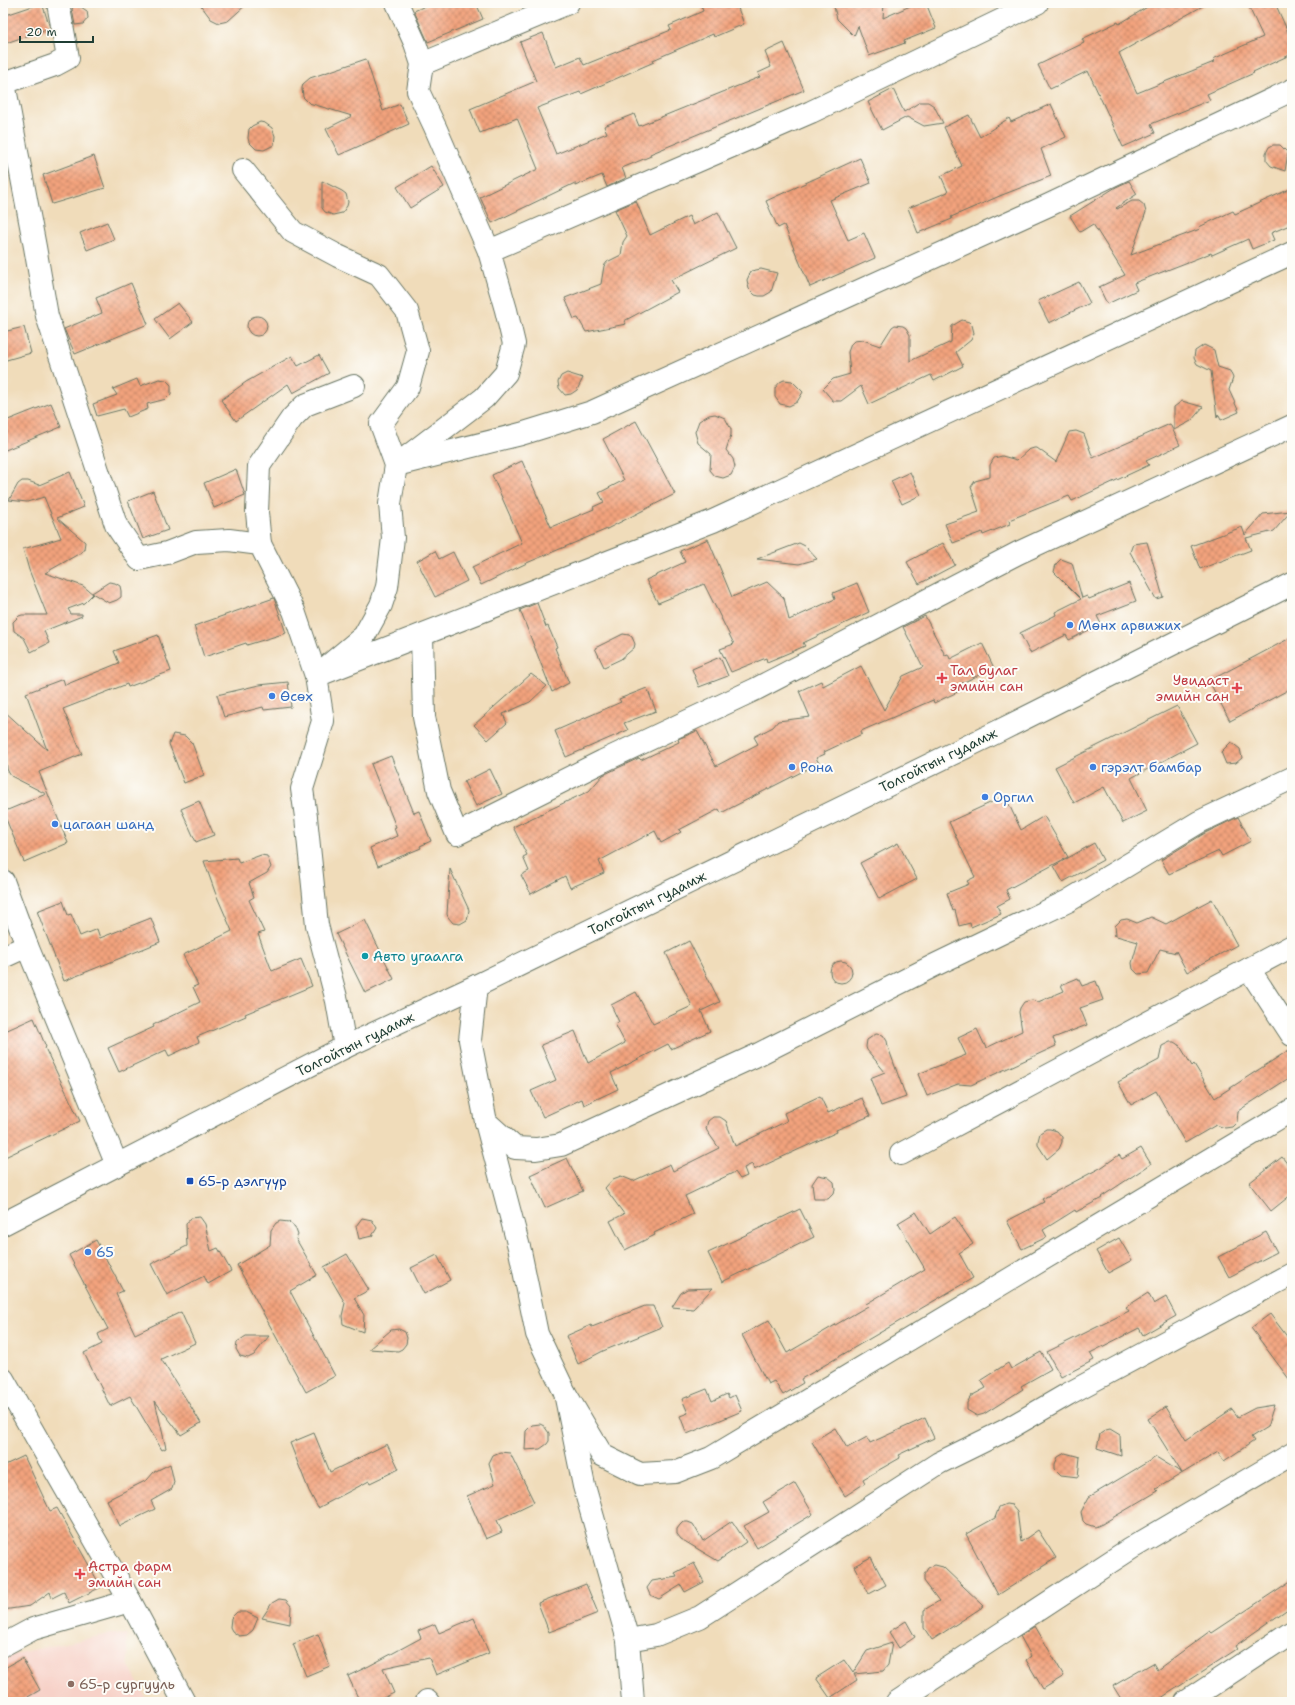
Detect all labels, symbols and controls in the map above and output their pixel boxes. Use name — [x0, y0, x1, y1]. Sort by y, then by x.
scale bar — [20, 18, 93, 44]
text: 20 m — [26, 24, 57, 40]
place label: Мөнх арвижих — [1078, 616, 1181, 634]
marker: Мөнх арвижих — [1065, 620, 1075, 630]
place label: Тал булаг эмийн сан — [950, 661, 1023, 695]
place label: Увидаст эмийн сан — [1156, 671, 1230, 705]
marker: Тал булаг эмийн сан — [937, 673, 947, 683]
marker: Увидаст эмийн сан — [1232, 683, 1242, 693]
place label: Өсөх — [280, 687, 313, 705]
marker: Өсөх — [267, 691, 277, 701]
street label: Толгойтын гудамж — [876, 723, 1000, 796]
place label: Рона — [800, 758, 833, 776]
place label: гэрэлт бамбар — [1101, 758, 1202, 776]
marker: Рона — [787, 762, 797, 772]
marker: гэрэлт бамбар — [1088, 762, 1098, 772]
place label: Оргил — [993, 788, 1034, 806]
marker: Оргил — [980, 792, 990, 802]
place label: цагаан шанд — [63, 815, 154, 833]
marker: цагаан шанд — [50, 819, 60, 829]
street label: Толгойтын гудамж — [585, 866, 709, 939]
place label: Авто угаалга — [373, 947, 464, 965]
marker: Авто угаалга — [360, 951, 370, 961]
street label: Толгойтын гудамж — [293, 1007, 417, 1080]
place label: 65-р дэлгүүр — [198, 1172, 287, 1190]
marker: 65-р дэлгүүр — [185, 1176, 195, 1186]
place label: 65 — [96, 1243, 114, 1261]
marker: 65 — [83, 1247, 93, 1257]
place label: Астра фарм эмийн сан — [88, 1557, 172, 1591]
marker: Астра фарм эмийн сан — [75, 1569, 85, 1579]
place label: 65-р сургууль — [79, 1675, 175, 1693]
marker: 65-р сургууль — [66, 1679, 76, 1689]

